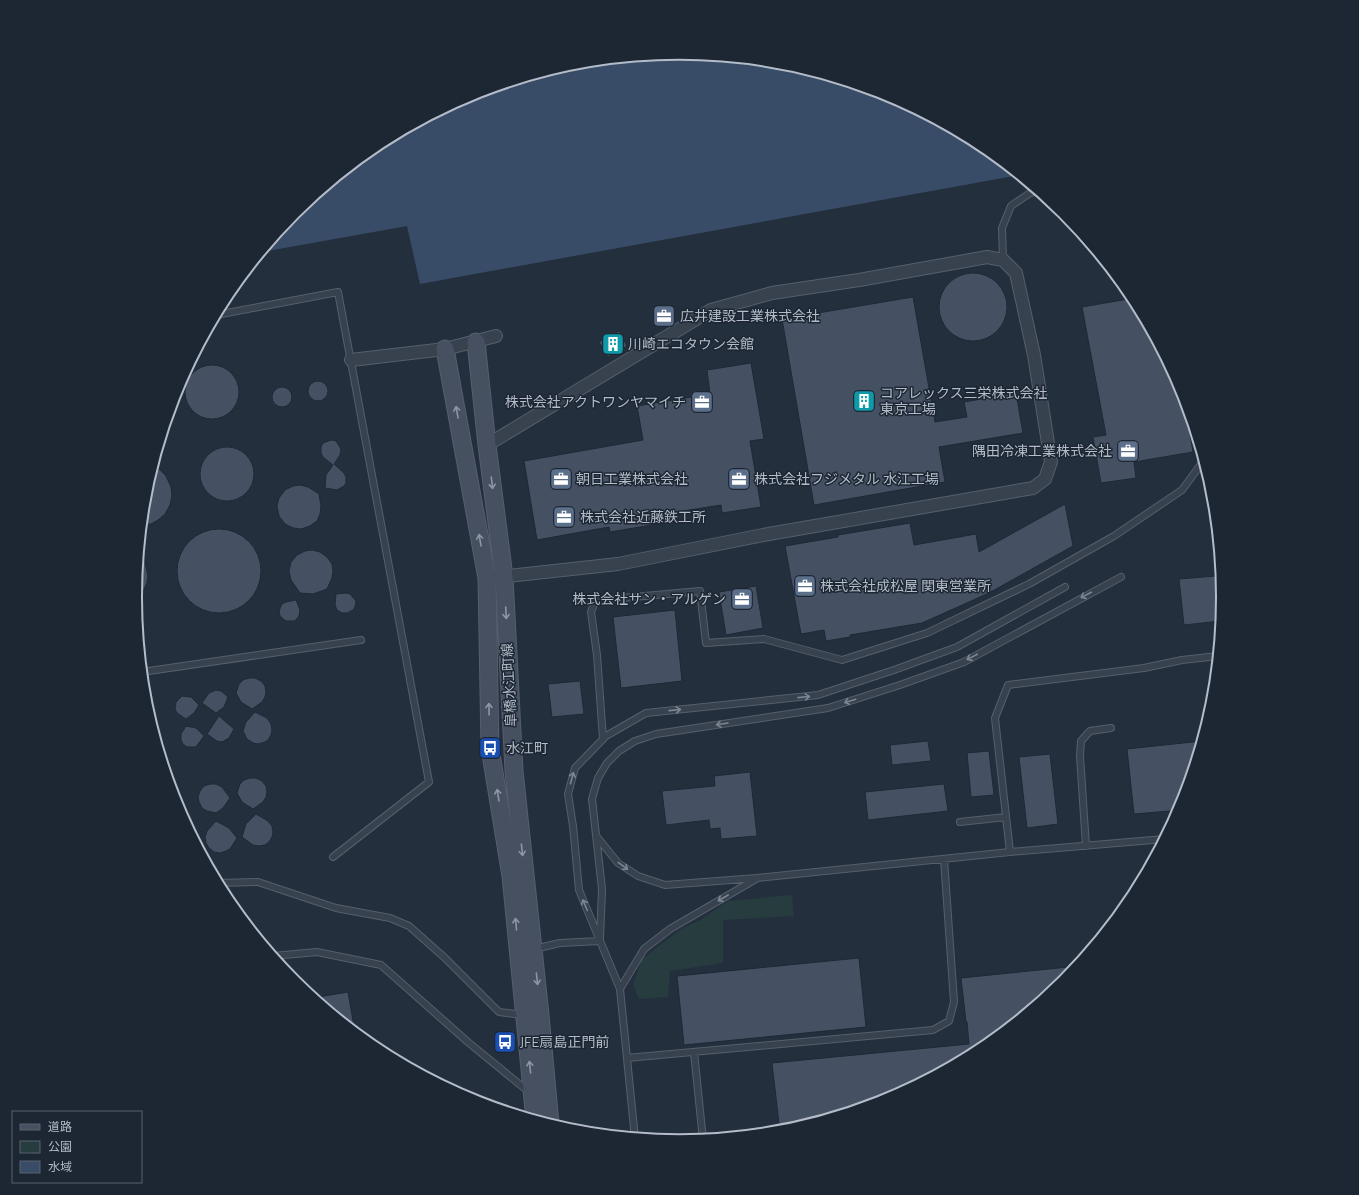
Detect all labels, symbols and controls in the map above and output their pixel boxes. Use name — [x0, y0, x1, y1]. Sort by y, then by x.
office icon: 広井建設工業株式会社 — [651, 303, 677, 329]
place label: 広井建設工業株式会社 — [680, 305, 820, 326]
building icon: 川崎エコタウン会館 — [600, 331, 626, 357]
place label: 川崎エコタウン会館 — [628, 333, 754, 354]
place label: コアレックス三栄株式会社 東京工場 — [880, 382, 1048, 419]
building icon: コアレックス三栄株式会社 東京工場 — [851, 388, 877, 414]
office icon: 株式会社アクトワンヤマイチ — [689, 389, 715, 415]
place label: 株式会社アクトワンヤマイチ — [505, 391, 686, 412]
one-way arrow — [452, 406, 460, 419]
office icon: 隅田冷凍工業株式会社 — [1115, 438, 1141, 464]
place label: 隅田冷凍工業株式会社 — [972, 440, 1112, 461]
office icon: 朝日工業株式会社 — [548, 466, 574, 492]
office icon: 株式会社フジメタル 水江工場 — [726, 466, 752, 492]
place label: 朝日工業株式会社 — [576, 468, 688, 489]
place label: 株式会社フジメタル 水江工場 — [754, 468, 939, 489]
one-way arrow — [488, 476, 496, 489]
office icon: 株式会社近藤鉄工所 — [551, 504, 577, 530]
place label: 株式会社近藤鉄工所 — [580, 506, 706, 527]
one-way arrow — [475, 534, 483, 547]
office icon: 株式会社成松屋 関東営業所 — [792, 573, 818, 599]
place label: 株式会社成松屋 関東営業所 — [820, 575, 991, 596]
office icon: 株式会社サン・アルゲン — [729, 586, 755, 612]
place label: 株式会社サン・アルゲン — [572, 588, 726, 609]
one-way arrow — [1080, 592, 1092, 600]
one-way arrow — [502, 606, 509, 619]
street label: 皐橋水江町線 — [496, 643, 521, 728]
one-way arrow — [966, 654, 978, 661]
one-way arrow — [797, 693, 810, 700]
one-way arrow — [843, 698, 856, 705]
one-way arrow — [486, 703, 493, 716]
one-way arrow — [668, 706, 681, 714]
one-way arrow — [716, 720, 729, 728]
bus stop icon: 水江町 — [477, 735, 503, 761]
place label: 水江町 — [506, 737, 548, 758]
one-way arrow — [569, 772, 576, 785]
one-way arrow — [494, 789, 502, 802]
one-way arrow — [518, 843, 526, 856]
one-way arrow — [617, 862, 628, 870]
one-way arrow — [717, 894, 729, 902]
one-way arrow — [581, 900, 588, 912]
one-way arrow — [512, 918, 519, 931]
one-way arrow — [533, 973, 540, 986]
bus stop icon: JFE扇島正門前 — [492, 1029, 518, 1055]
place label: JFE扇島正門前 — [520, 1031, 609, 1052]
one-way arrow — [526, 1061, 534, 1074]
legend — [12, 1111, 142, 1183]
text: 道路 — [48, 1117, 72, 1136]
text: 公園 — [48, 1137, 72, 1156]
text: 水域 — [48, 1157, 72, 1176]

